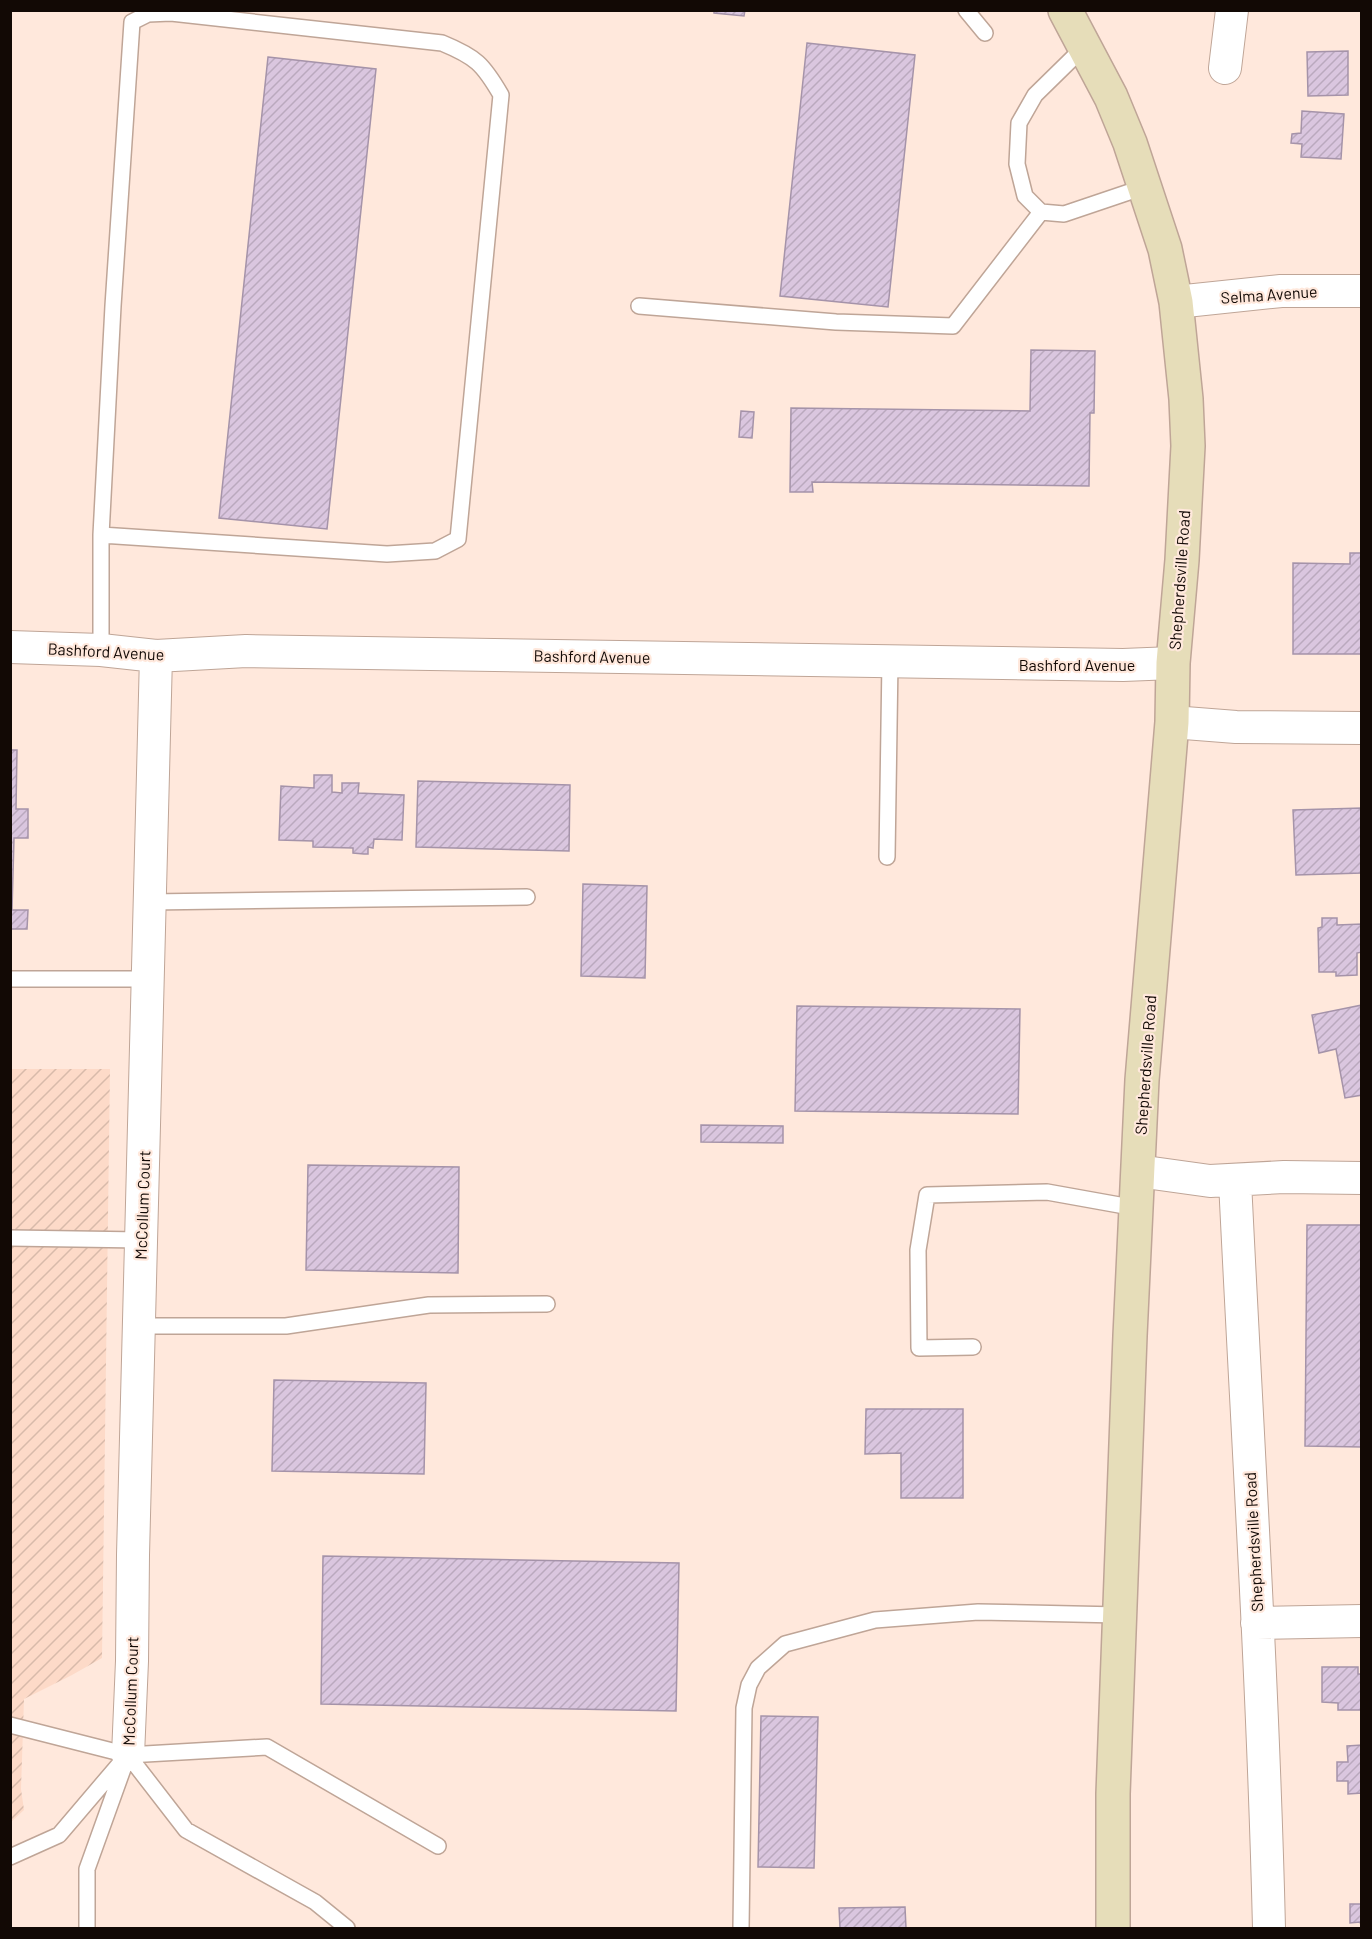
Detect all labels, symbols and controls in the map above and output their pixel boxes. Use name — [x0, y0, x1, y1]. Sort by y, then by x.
street label: Selma Avenue — [1220, 281, 1318, 307]
street label: Shepherdsville Road — [1165, 509, 1193, 651]
street label: Bashford Avenue — [47, 638, 165, 664]
street label: Bashford Avenue — [534, 645, 650, 667]
street label: Bashford Avenue — [1019, 655, 1135, 674]
street label: Shepherdsville Road — [1131, 994, 1159, 1136]
street label: McCollum Court — [131, 1150, 153, 1260]
street label: Shepherdsville Road — [1240, 1472, 1266, 1612]
street label: McCollum Court — [119, 1636, 141, 1746]

